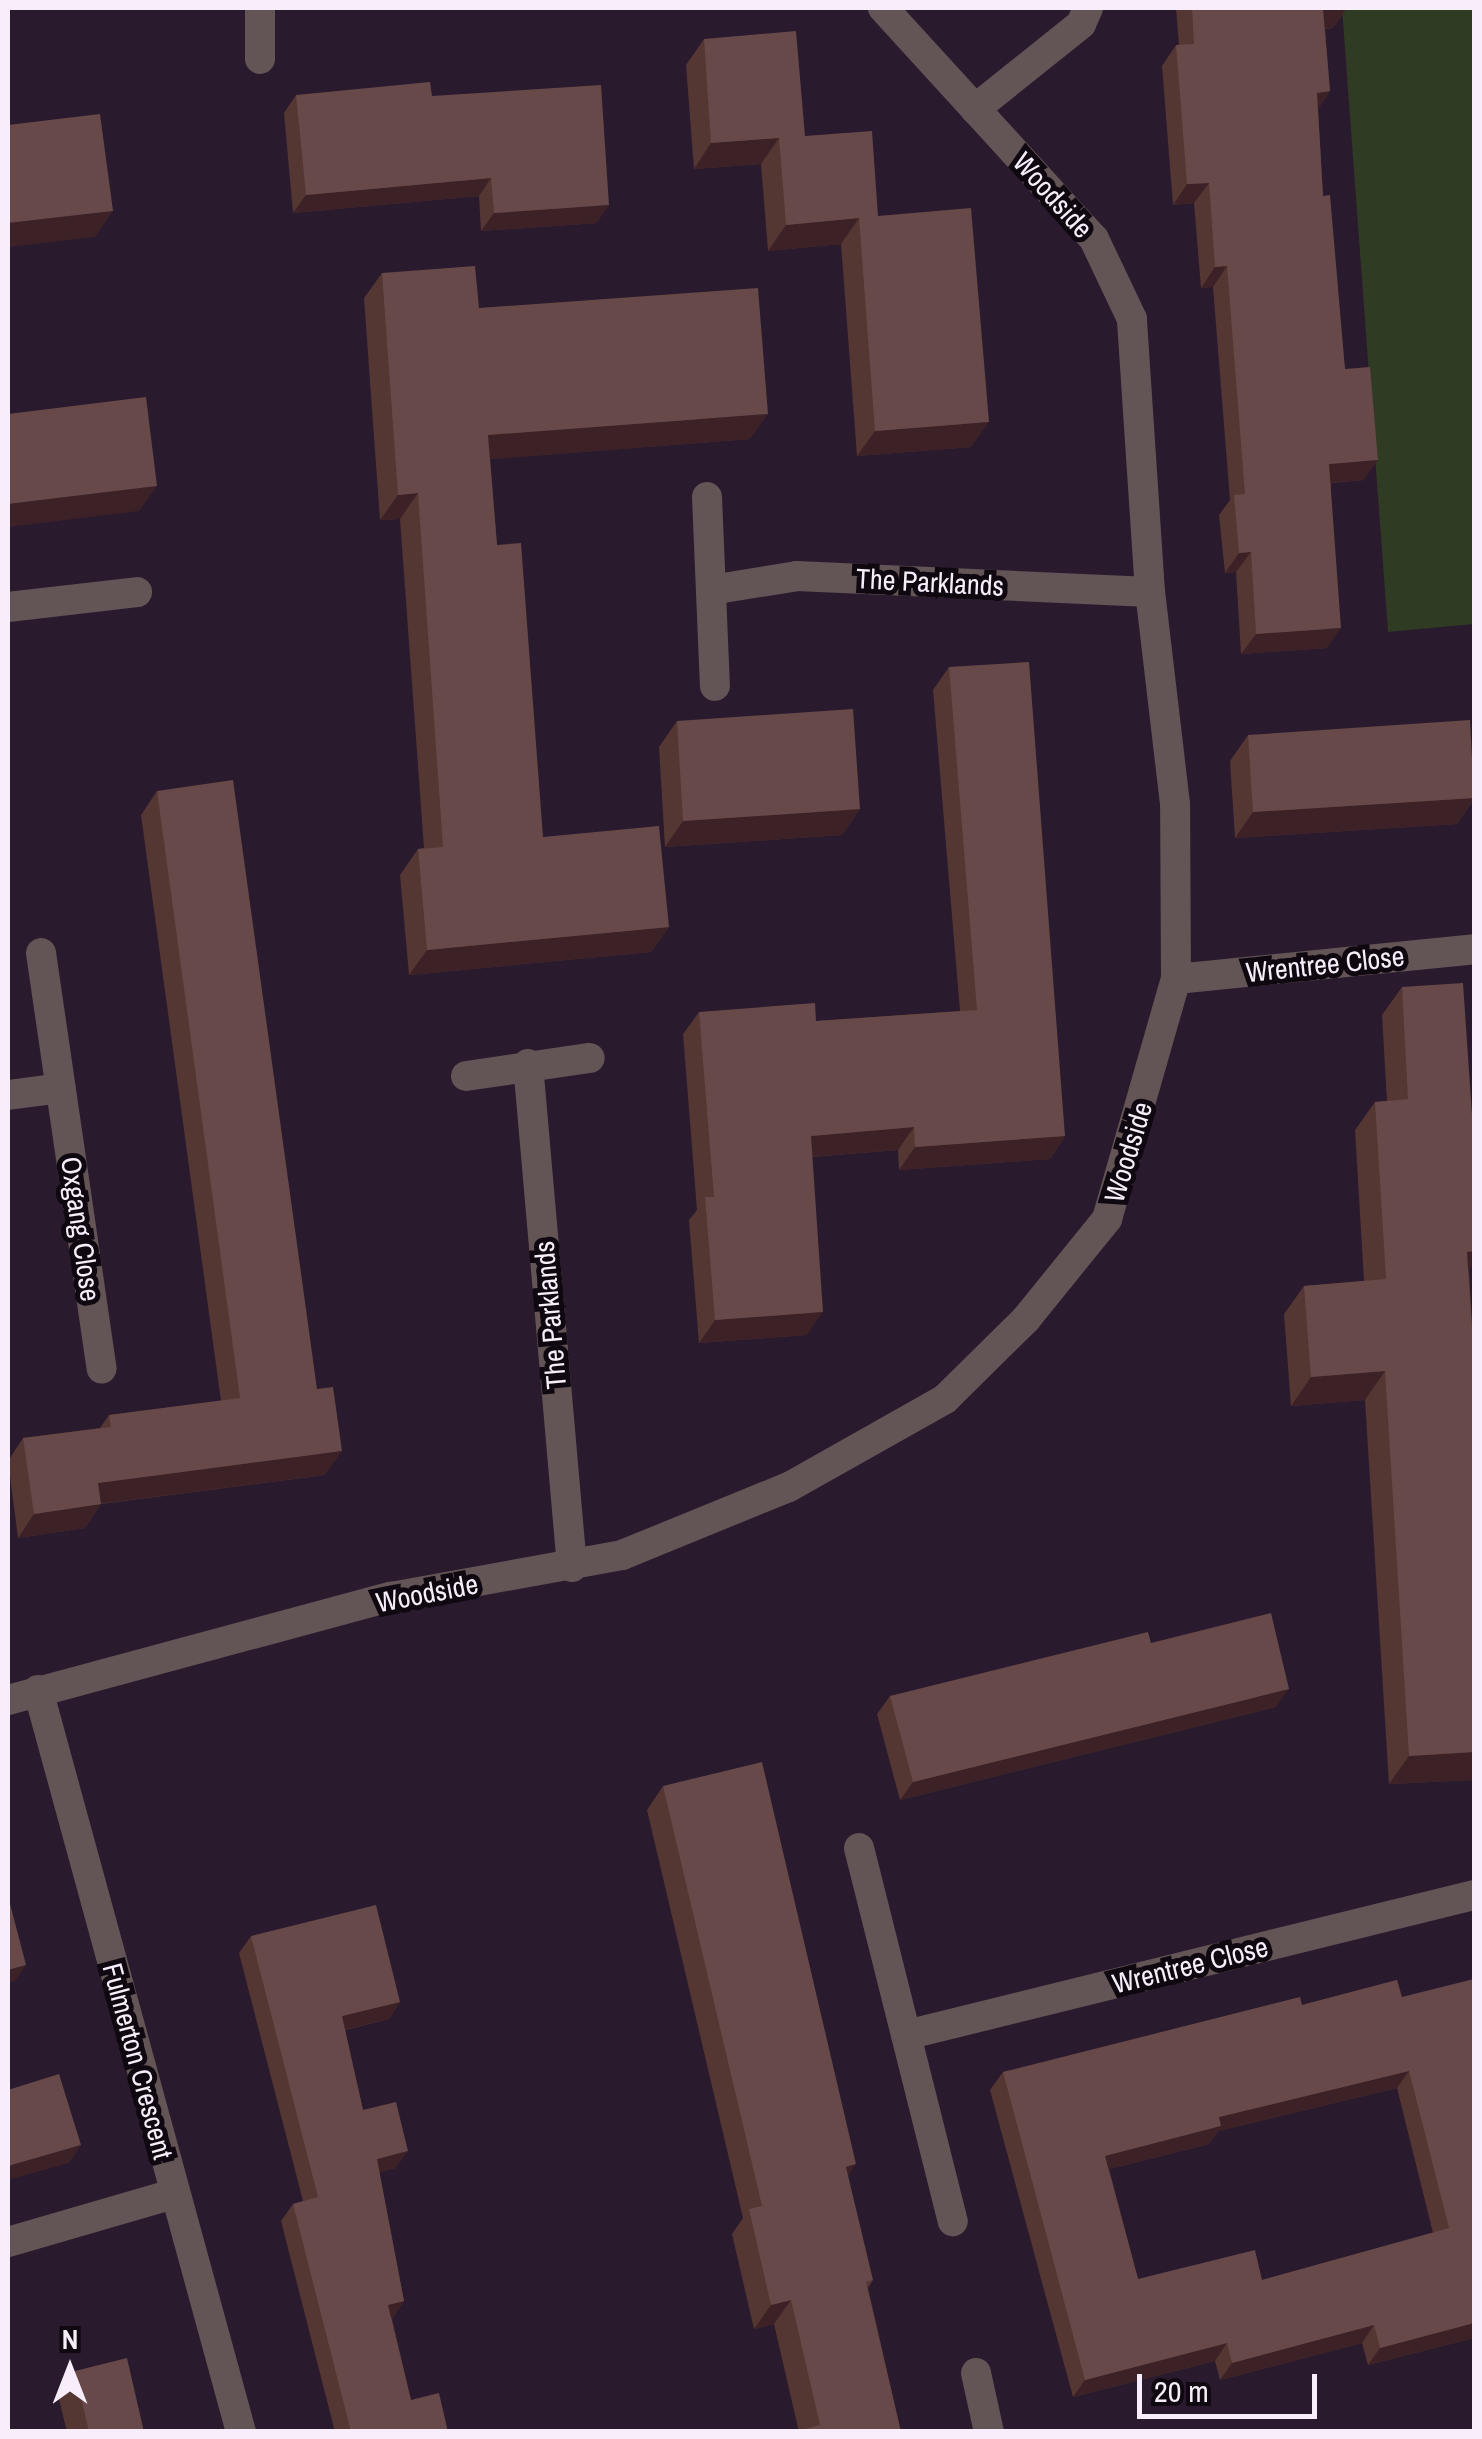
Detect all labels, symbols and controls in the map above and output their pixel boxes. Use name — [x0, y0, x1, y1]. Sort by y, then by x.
street label: Woodside — [1006, 145, 1100, 245]
street label: The Parklands — [855, 561, 1005, 603]
street label: Wrentree Close — [1244, 939, 1406, 989]
street label: Woodside — [1097, 1098, 1159, 1206]
street label: Oxgang Close — [54, 1155, 108, 1303]
street label: The Parklands — [527, 1240, 573, 1390]
street label: Woodside — [373, 1567, 481, 1619]
street label: Wrentree Close — [1109, 1929, 1271, 2001]
street label: Fulmerton Crescent — [96, 1959, 180, 2163]
north arrow — [20, 2319, 120, 2419]
text: N — [62, 2320, 78, 2358]
scale bar — [1142, 2354, 1322, 2416]
text: 20 m — [1154, 2371, 1209, 2411]

